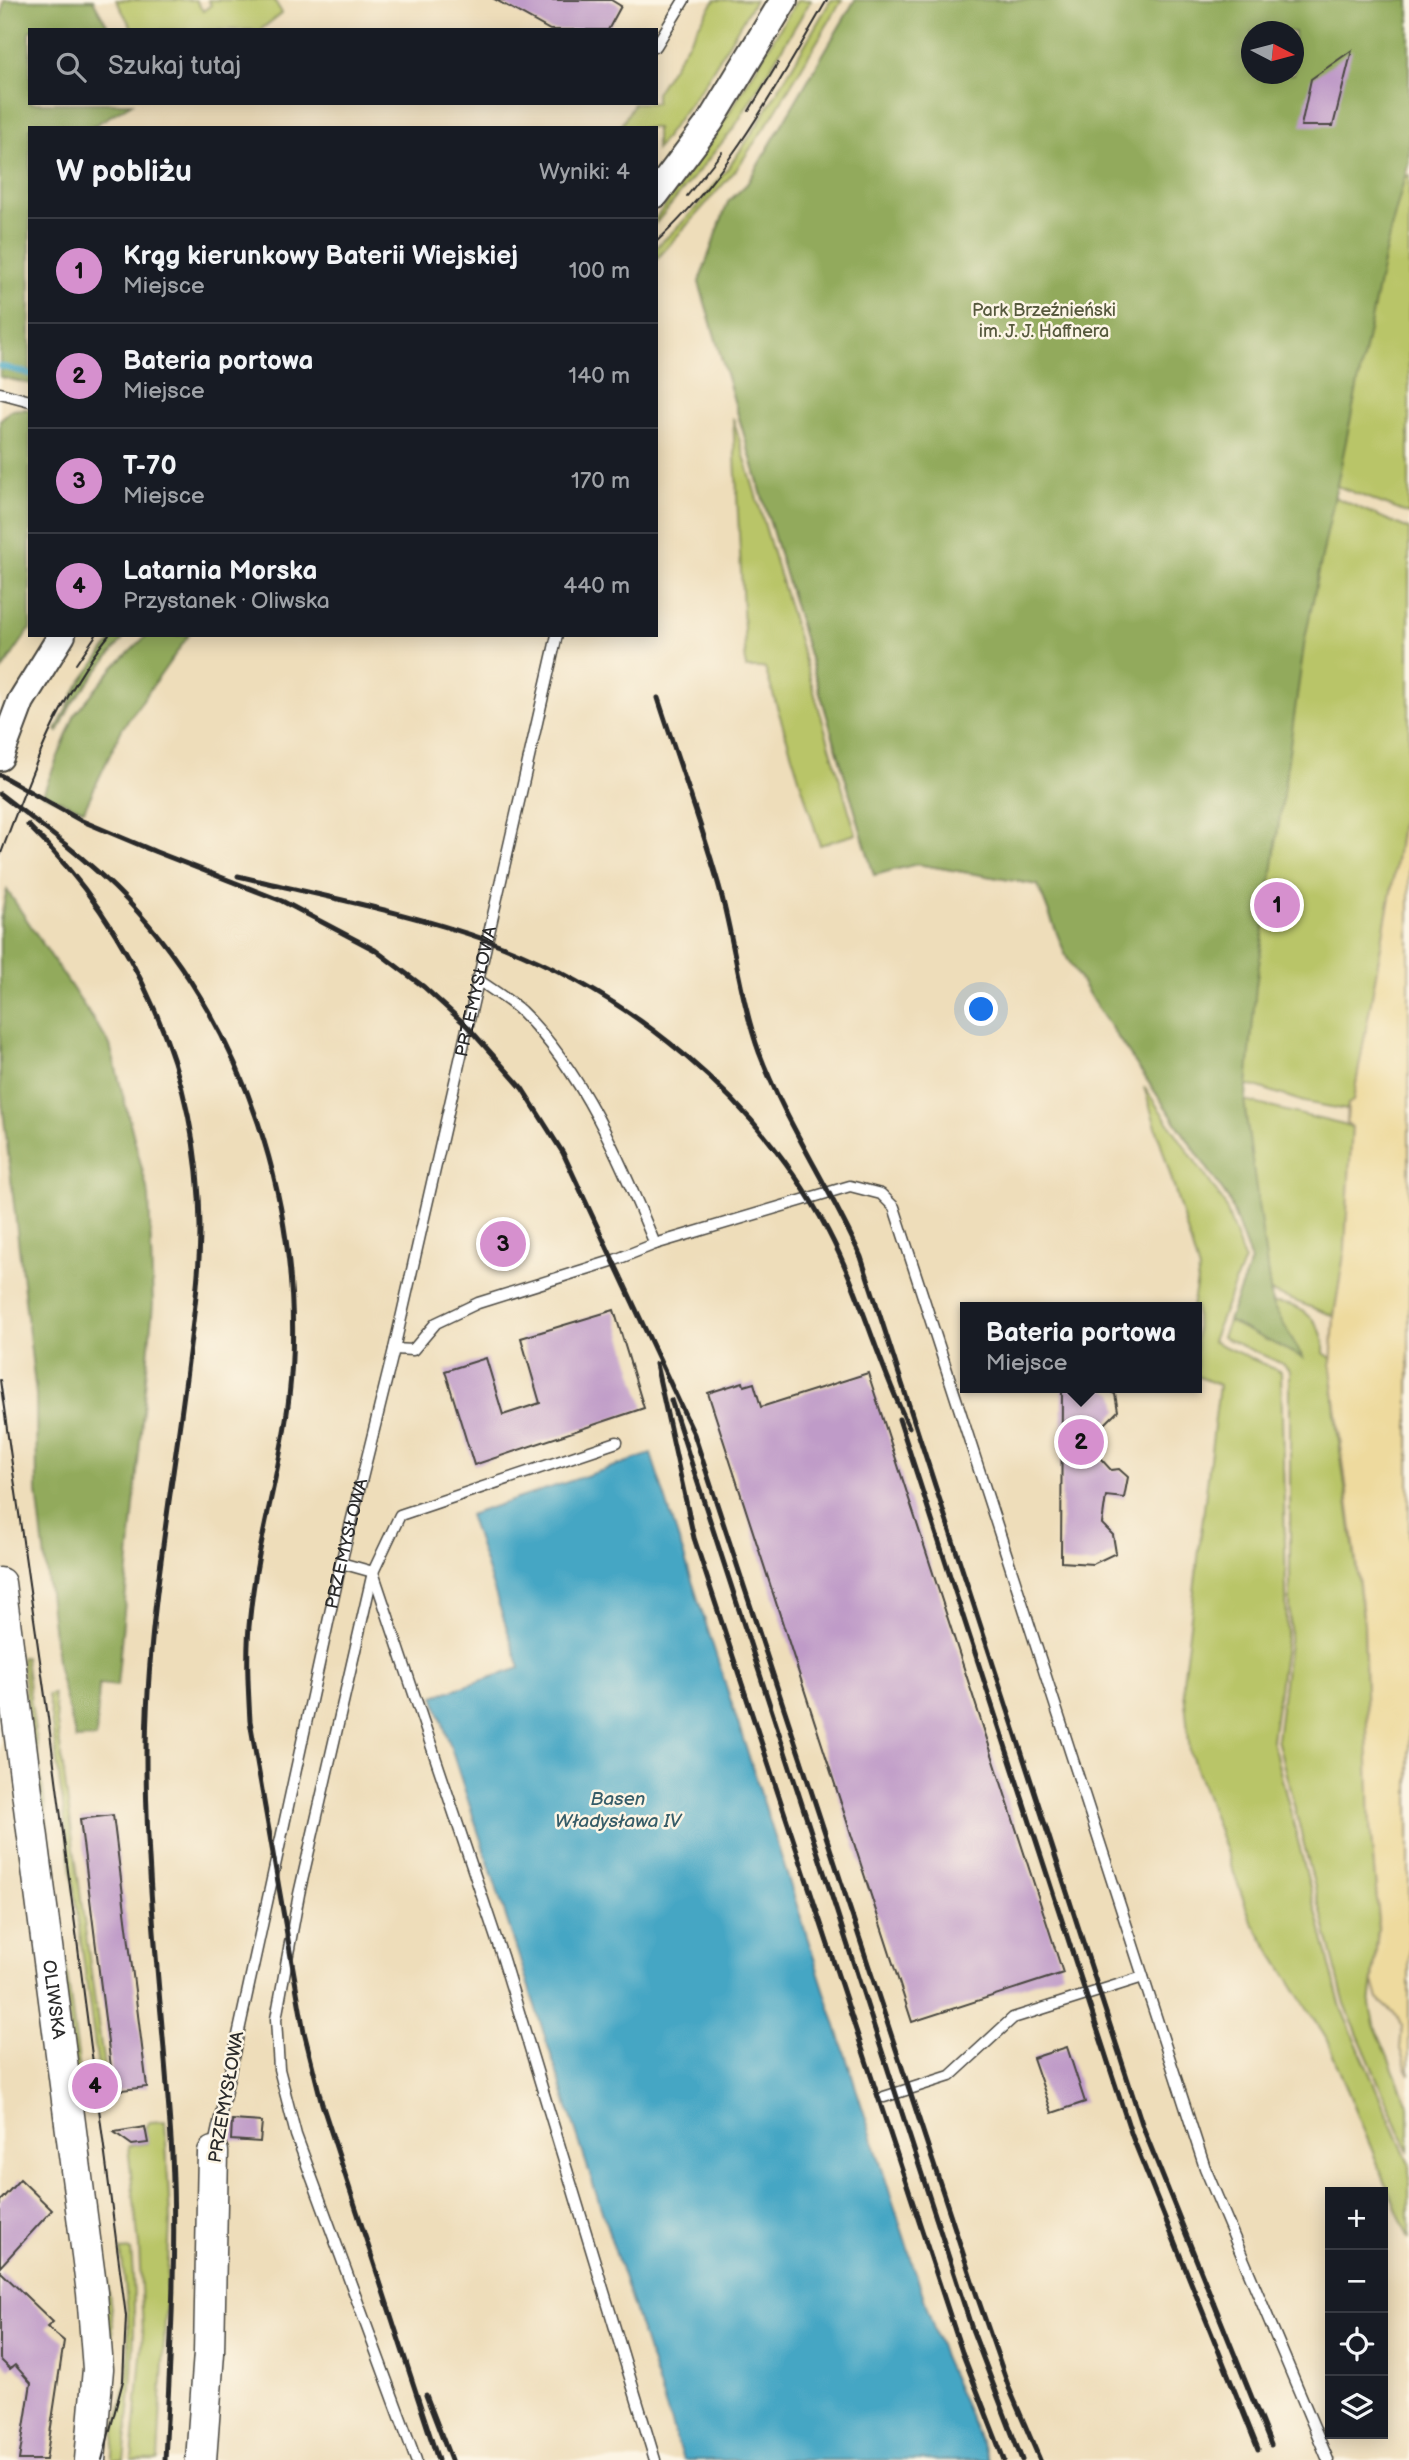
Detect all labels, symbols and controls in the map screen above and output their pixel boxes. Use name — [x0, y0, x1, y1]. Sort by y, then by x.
north arrow — [1241, 21, 1304, 84]
search box — [28, 28, 658, 105]
icon: search — [52, 48, 90, 86]
text: Szukaj tutaj — [108, 51, 241, 82]
text: W pobliżu — [56, 154, 192, 190]
text: Wyniki: 4 — [539, 158, 630, 186]
text: Krąg kierunkowy Baterii Wiejskiej — [123, 241, 518, 272]
text: 1 — [74, 257, 84, 285]
text: 100 m — [569, 257, 630, 285]
text: Miejsce — [123, 272, 205, 300]
park label: Park Brzeźnieński im. J. J. Haffnera — [972, 300, 1116, 342]
text: Bateria portowa — [123, 346, 314, 377]
text: 2 — [72, 362, 86, 390]
text: 140 m — [568, 362, 630, 390]
text: Miejsce — [123, 377, 205, 405]
text: T-70 — [123, 451, 177, 482]
text: 3 — [72, 467, 86, 495]
text: 170 m — [571, 467, 630, 495]
text: Miejsce — [123, 482, 205, 510]
text: Latarnia Morska — [123, 556, 317, 587]
text: 4 — [72, 572, 86, 600]
text: 440 m — [563, 572, 630, 600]
text: Przystanek · Oliwska — [123, 587, 330, 615]
pin: 1 — [1254, 879, 1300, 931]
street label: PRZEMYSŁOWA — [451, 924, 501, 1059]
your location — [964, 992, 998, 1026]
pin: 3 — [480, 1218, 526, 1270]
popup — [960, 1302, 1202, 1393]
text: Bateria portowa — [986, 1318, 1176, 1349]
text: Miejsce — [986, 1349, 1067, 1377]
pin: 2 — [1058, 1416, 1104, 1468]
street label: PRZEMYSŁOWA — [321, 1476, 373, 1611]
water label: Basen Władysława IV — [555, 1788, 684, 1833]
street label: OLIWSKA — [38, 1959, 69, 2040]
street label: PRZEMYSŁOWA — [205, 2030, 248, 2164]
pin: 4 — [72, 2060, 118, 2112]
map controls — [1325, 2187, 1388, 2439]
button: + — [1325, 2187, 1388, 2250]
button: − — [1325, 2250, 1388, 2313]
button: locate — [1325, 2313, 1388, 2376]
button: layers — [1325, 2376, 1388, 2439]

